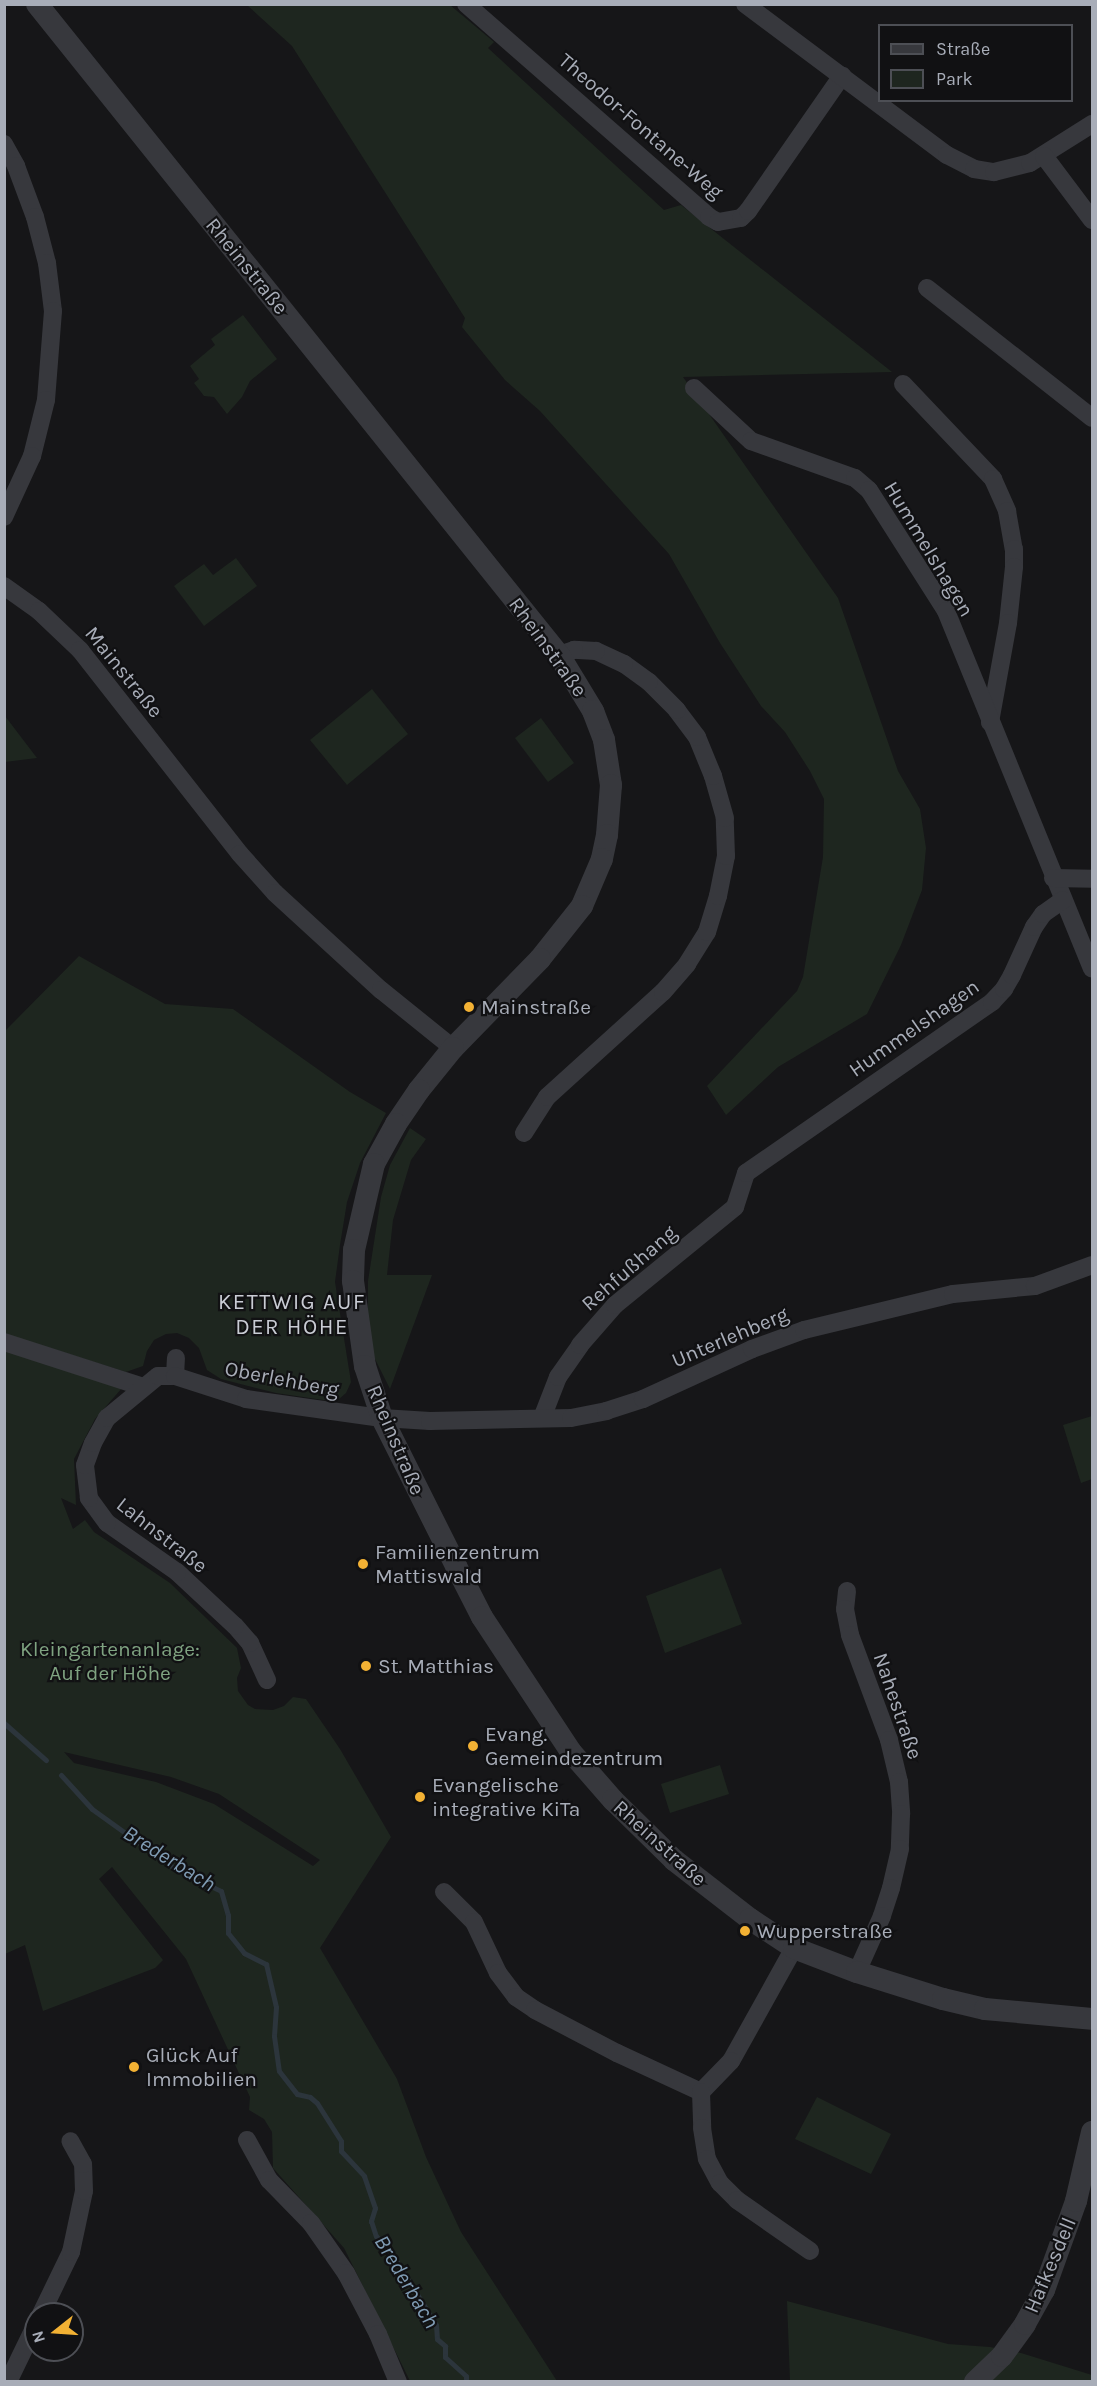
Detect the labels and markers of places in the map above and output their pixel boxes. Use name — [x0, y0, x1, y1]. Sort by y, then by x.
place label: Mainstraße — [481, 994, 591, 1020]
marker: Mainstraße — [462, 1000, 476, 1014]
place label: Familienzentrum Mattiswald — [375, 1539, 540, 1589]
marker: Familienzentrum Mattiswald — [356, 1557, 370, 1571]
place label: St. Matthias — [378, 1653, 494, 1679]
marker: St. Matthias — [359, 1659, 373, 1673]
place label: Evang. Gemeindezentrum — [485, 1721, 663, 1771]
marker: Evang. Gemeindezentrum — [466, 1739, 480, 1753]
place label: Evangelische integrative KiTa — [432, 1772, 580, 1822]
marker: Evangelische integrative KiTa — [413, 1790, 427, 1804]
place label: Wupperstraße — [757, 1918, 893, 1944]
marker: Wupperstraße — [738, 1924, 752, 1938]
place label: Glück Auf Immobilien — [146, 2042, 257, 2092]
marker: Glück Auf Immobilien — [127, 2060, 141, 2074]

